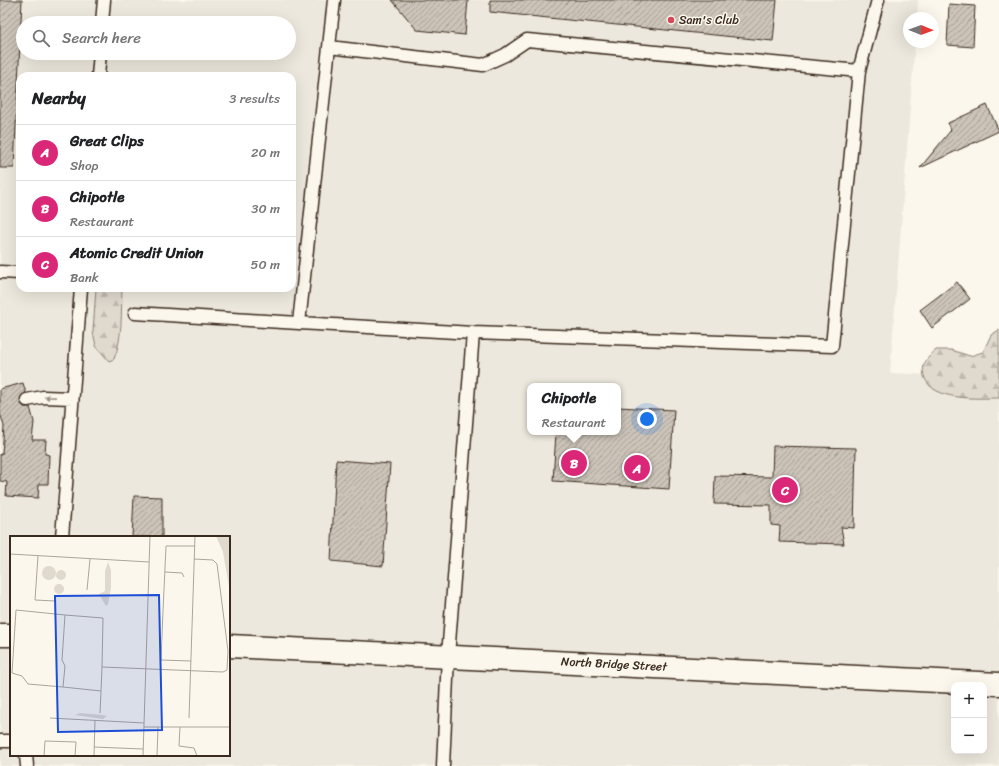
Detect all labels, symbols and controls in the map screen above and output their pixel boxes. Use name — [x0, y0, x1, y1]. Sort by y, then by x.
place label: Sam's Club — [679, 9, 739, 31]
north arrow — [903, 12, 939, 48]
marker: Sam's Club — [666, 15, 676, 25]
search box — [16, 16, 296, 60]
text: Search here — [62, 25, 141, 51]
icon: search — [30, 27, 52, 49]
text: Nearby — [32, 83, 86, 113]
text: 3 results — [229, 87, 280, 110]
text: Great Clips — [70, 128, 144, 154]
text: A — [41, 141, 49, 164]
text: 20 m — [251, 141, 280, 164]
text: Shop — [70, 154, 98, 177]
text: Chipotle — [70, 184, 124, 210]
text: B — [41, 197, 49, 220]
text: 30 m — [251, 197, 280, 220]
text: Restaurant — [70, 210, 134, 233]
text: Atomic Credit Union — [70, 240, 203, 266]
text: C — [41, 253, 49, 276]
text: 50 m — [250, 253, 280, 276]
text: Bank — [70, 266, 99, 289]
popup — [527, 383, 621, 435]
text: Chipotle — [542, 385, 596, 411]
one-way arrow — [43, 394, 56, 400]
your location — [637, 409, 657, 429]
text: Restaurant — [542, 411, 606, 434]
pin: B — [561, 448, 587, 478]
pin: A — [624, 453, 650, 483]
pin: C — [772, 475, 798, 505]
inset map — [10, 536, 230, 756]
street label: North Bridge Street — [560, 650, 669, 678]
map controls — [951, 682, 987, 754]
button: + — [951, 682, 987, 718]
button: − — [951, 718, 987, 754]

